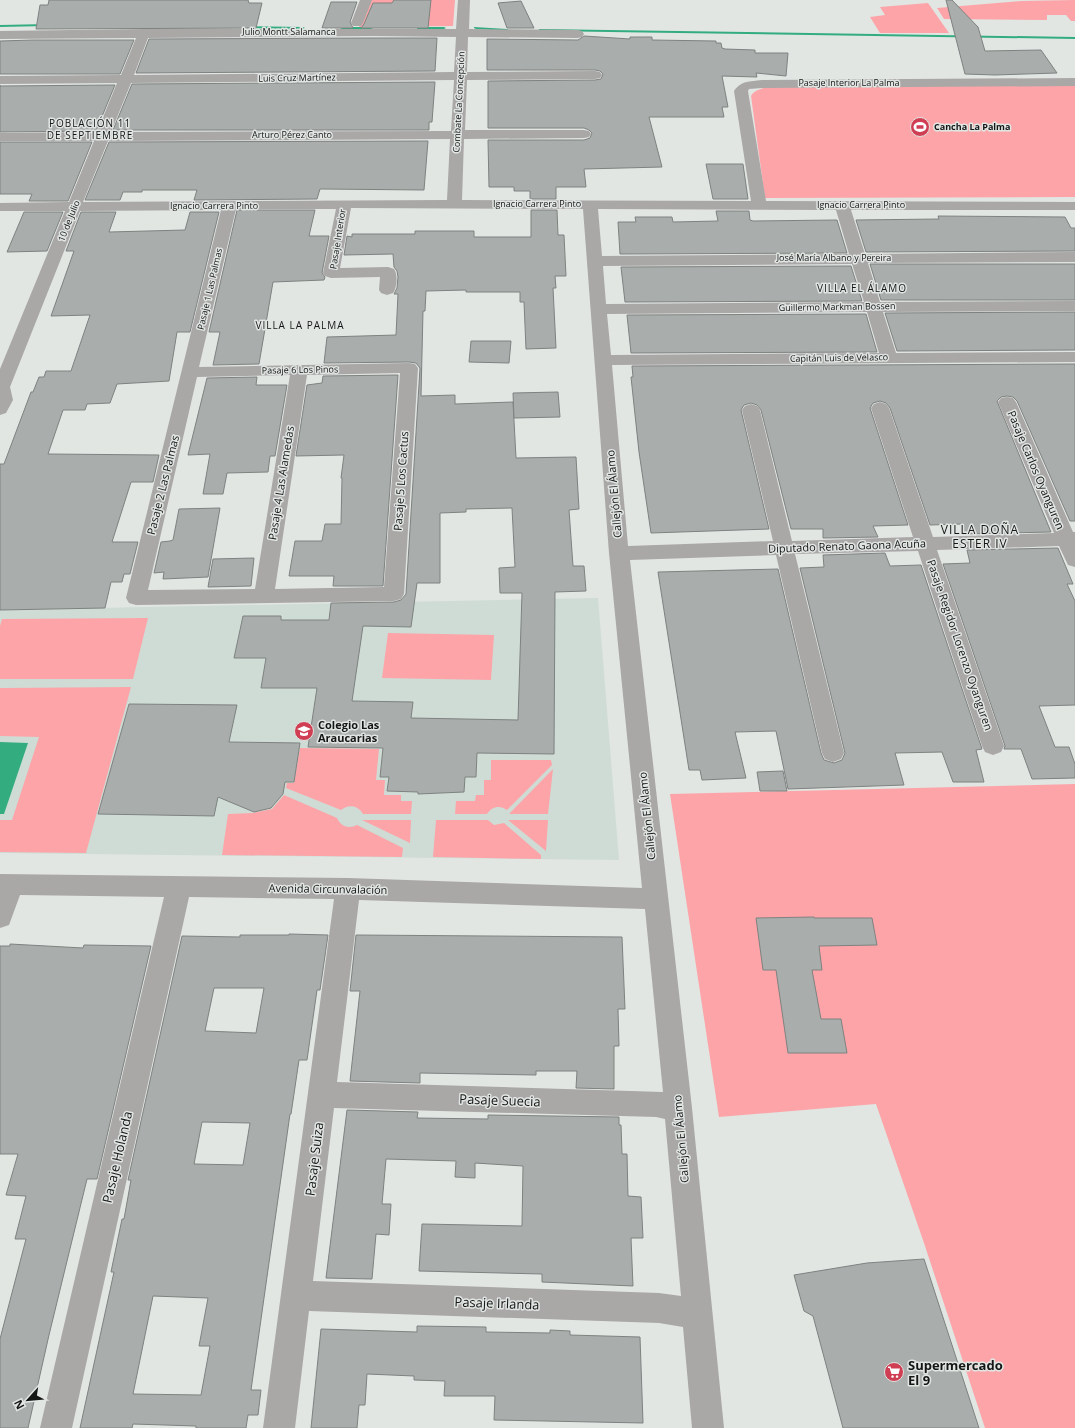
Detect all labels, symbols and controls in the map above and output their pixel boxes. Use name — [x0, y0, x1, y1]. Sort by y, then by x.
street label: Julio Montt Salamanca — [241, 25, 336, 38]
street label: Combate La Concepción — [449, 51, 468, 153]
street label: Luis Cruz Martínez — [258, 70, 336, 85]
street label: Pasaje Interior La Palma — [798, 76, 900, 89]
district label: POBLACIÓN 11 DE SEPTIEMBRE — [47, 116, 133, 142]
sports icon: Cancha La Palma — [909, 116, 931, 138]
place label: Cancha La Palma — [934, 120, 1010, 133]
street label: Arturo Pérez Canto — [252, 128, 332, 141]
street label: Ignacio Carrera Pinto — [493, 197, 581, 210]
street label: 10 de Julio — [54, 198, 83, 243]
street label: Ignacio Carrera Pinto — [817, 198, 905, 211]
street label: Ignacio Carrera Pinto — [170, 199, 258, 212]
street label: Pasaje Interior — [326, 208, 349, 270]
street label: Pasaje 1 Las Palmas — [194, 247, 225, 331]
street label: José María Albano y Pereira — [776, 251, 891, 264]
district label: VILLA EL ÁLAMO — [817, 281, 907, 295]
street label: Guillermo Markman Bossen — [778, 299, 895, 314]
district label: VILLA LA PALMA — [255, 318, 345, 332]
street label: Capitán Luis de Velasco — [790, 350, 888, 365]
street label: Pasaje 6 Los Pinos — [262, 362, 338, 377]
street label: Pasaje Carlos Oyanguren — [1005, 408, 1068, 532]
street label: Pasaje 4 Las Alamedas — [264, 425, 297, 541]
street label: Pasaje 5 Los Cactus — [390, 431, 411, 531]
street label: Pasaje 2 Las Palmas — [143, 434, 182, 536]
street label: Callejón El Álamo — [602, 449, 625, 539]
district label: VILLA DOÑA ESTER IV — [941, 521, 1019, 552]
street label: Diputado Renato Gaona Acuña — [768, 535, 926, 556]
street label: Pasaje Regidor Lorenzo Oyanguren — [924, 557, 997, 732]
place label: Colegio Las Araucarias — [318, 717, 380, 745]
school or university icon: Colegio Las Araucarias — [293, 720, 315, 742]
street label: Callejón El Álamo — [634, 771, 659, 861]
street label: Avenida Circunvalación — [269, 880, 387, 897]
street label: Pasaje Suecia — [459, 1090, 541, 1110]
street label: Callejón El Álamo — [669, 1094, 692, 1184]
street label: Pasaje Holanda — [98, 1109, 136, 1205]
street label: Pasaje Suiza — [301, 1121, 327, 1197]
street label: Pasaje Irlanda — [454, 1293, 540, 1313]
place label: Supermercado El 9 — [908, 1356, 1003, 1389]
supermarket icon: Supermercado El 9 — [883, 1361, 905, 1383]
north arrow — [8, 1380, 48, 1420]
text: N — [10, 1397, 27, 1412]

